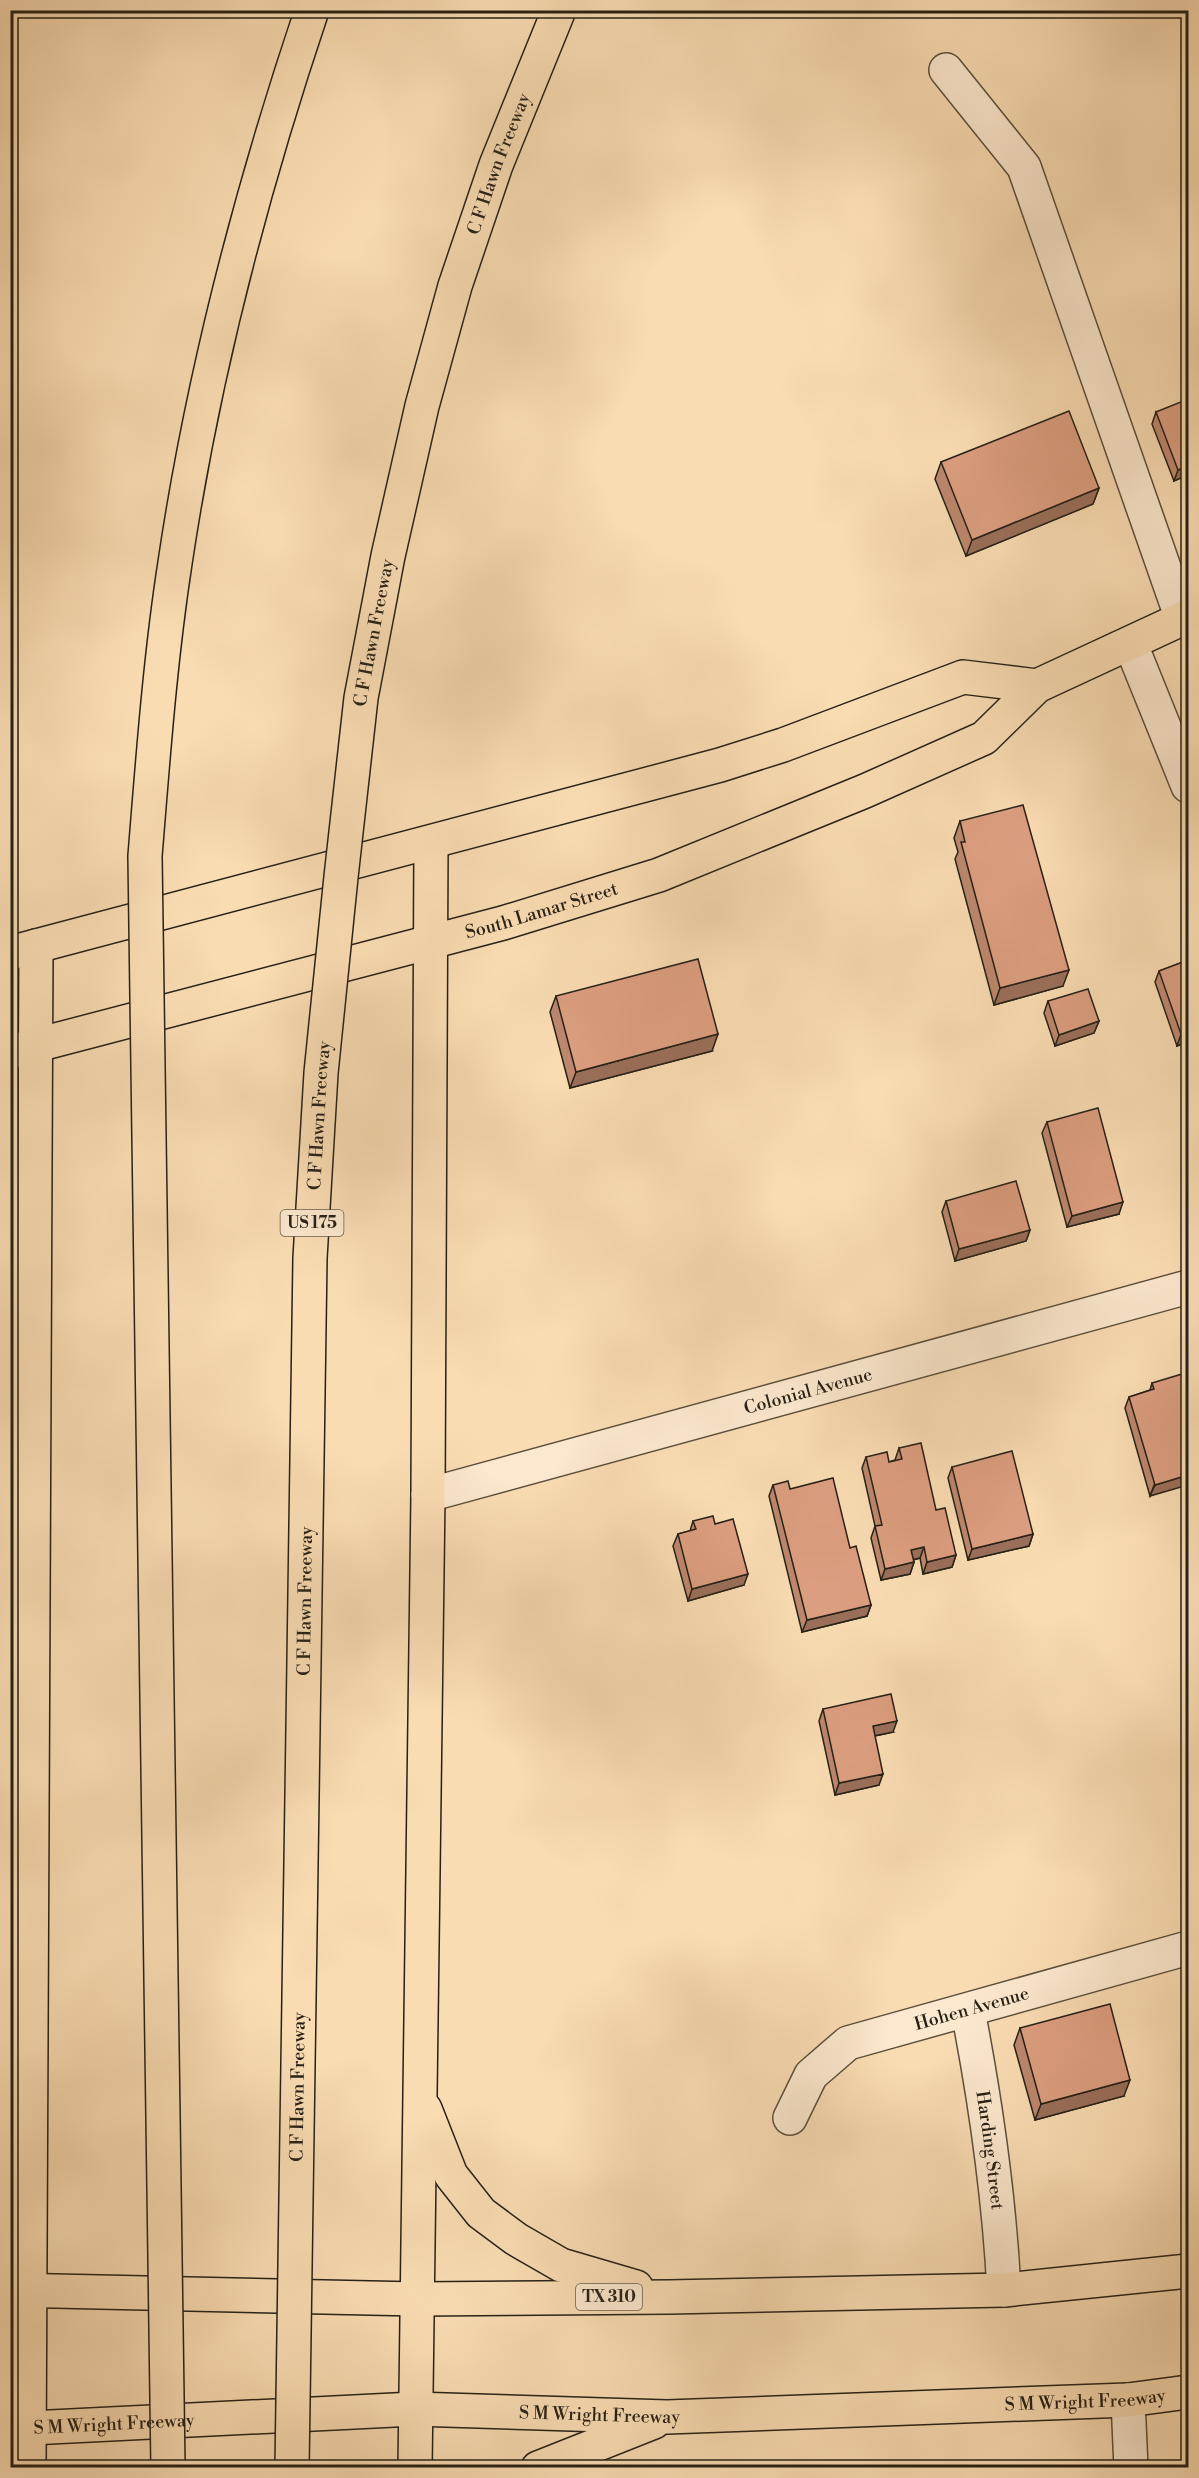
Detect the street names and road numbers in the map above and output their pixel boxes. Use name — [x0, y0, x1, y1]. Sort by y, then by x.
street label: C F Hawn Freeway — [462, 89, 536, 238]
street label: C F Hawn Freeway — [349, 557, 399, 708]
street label: South Lamar Street — [463, 877, 621, 944]
street label: C F Hawn Freeway — [303, 1039, 336, 1191]
road number: US 175 — [280, 1210, 344, 1236]
street label: Colonial Avenue — [741, 1362, 875, 1420]
street label: C F Hawn Freeway — [292, 1526, 318, 1676]
street label: Hohen Avenue — [911, 1982, 1032, 2035]
street label: C F Hawn Freeway — [285, 2012, 310, 2162]
street label: Harding Street — [971, 2089, 1009, 2212]
road number: TX 310 — [576, 2284, 642, 2310]
street label: S M Wright Freeway — [1004, 2384, 1167, 2416]
street label: S M Wright Freeway — [518, 2401, 681, 2429]
street label: S M Wright Freeway — [33, 2408, 195, 2439]

